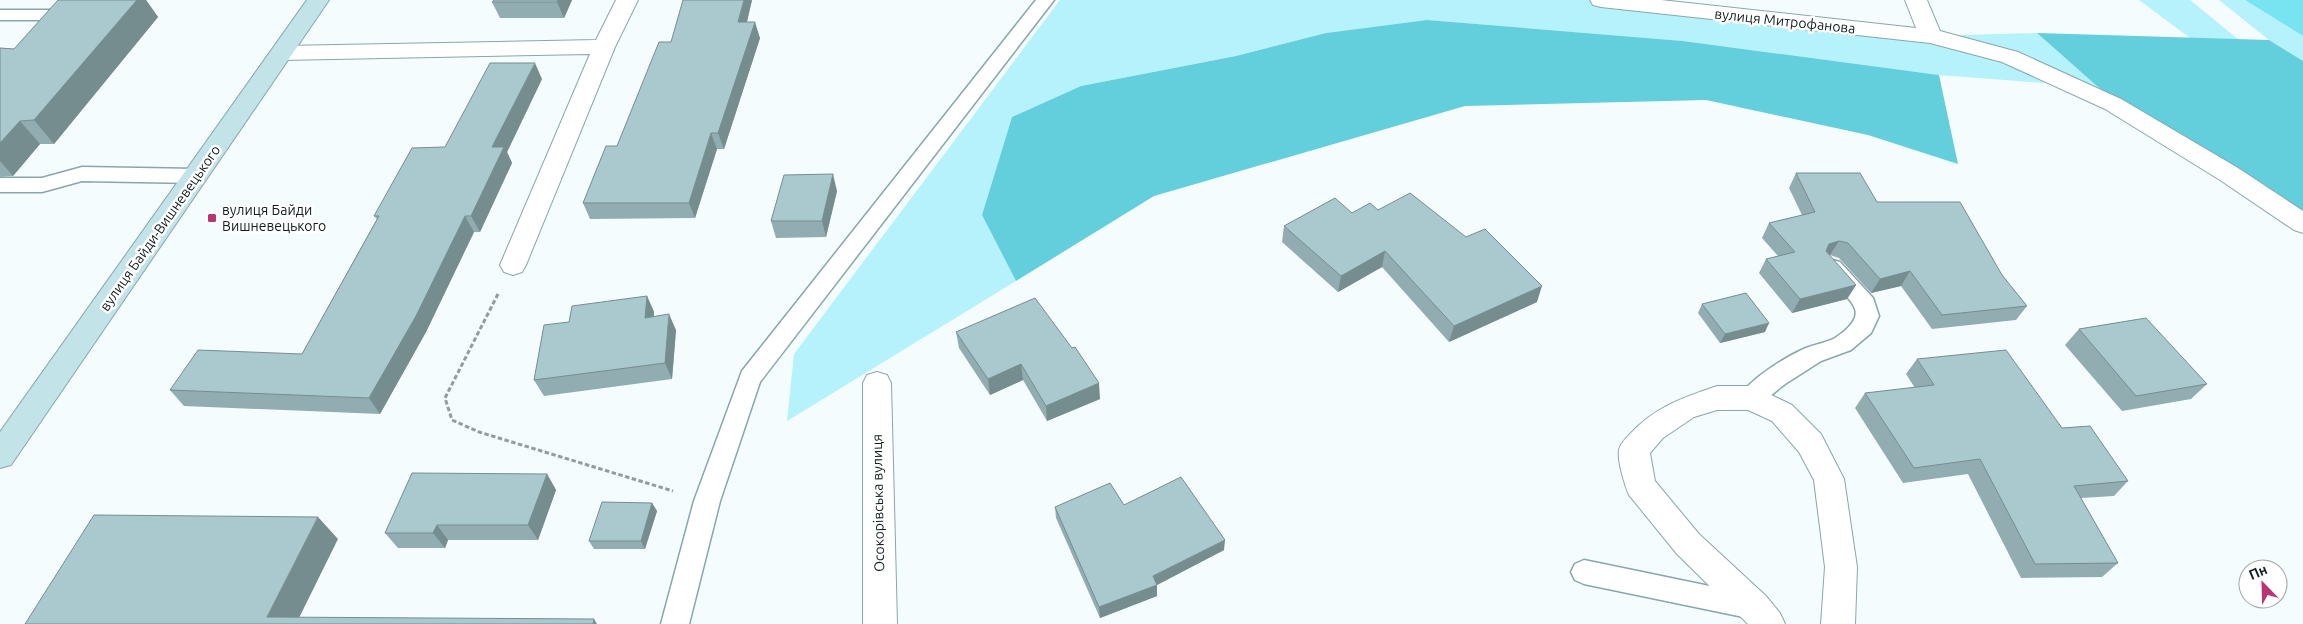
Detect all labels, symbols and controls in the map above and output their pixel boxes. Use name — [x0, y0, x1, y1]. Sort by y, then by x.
street label: вулиця Митрофанова — [1714, 6, 1856, 36]
street label: вулиця Байди-Вишневецького — [97, 142, 223, 314]
place label: вулиця Байди Вишневецького — [222, 202, 326, 234]
marker: вулиця Байди Вишневецького — [206, 212, 218, 224]
street label: Осокорівська вулиця — [869, 434, 887, 572]
north arrow — [2238, 559, 2288, 609]
text: Пн — [2246, 561, 2269, 583]

